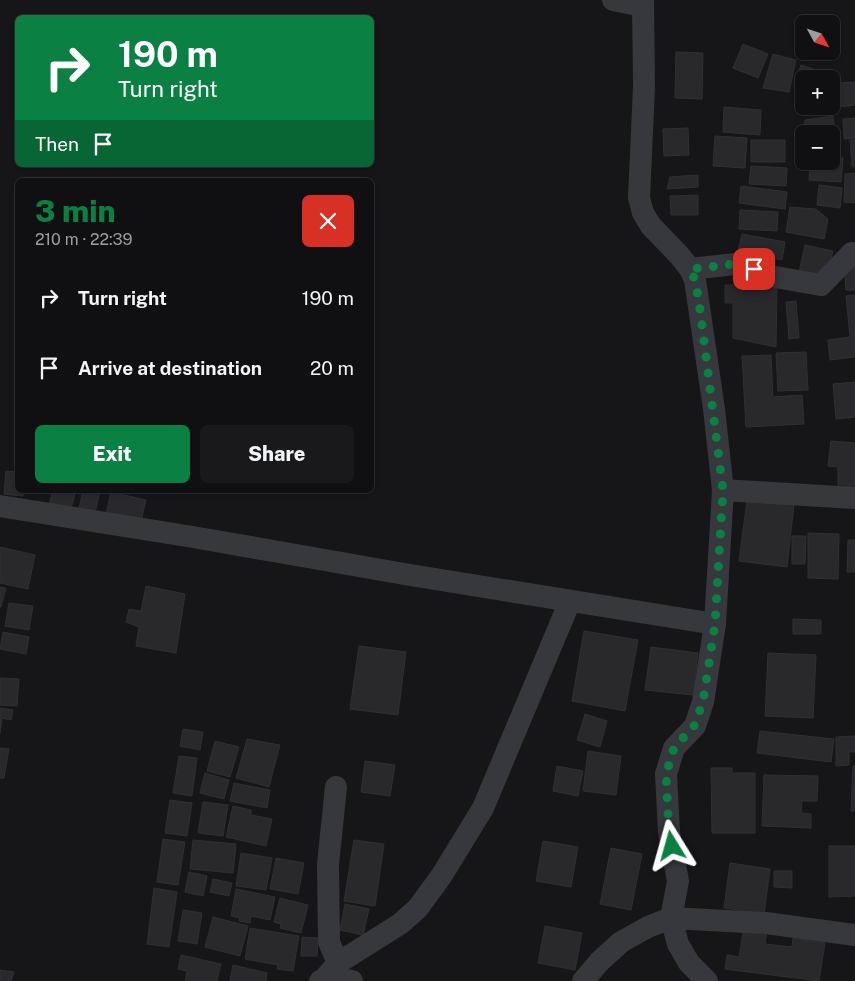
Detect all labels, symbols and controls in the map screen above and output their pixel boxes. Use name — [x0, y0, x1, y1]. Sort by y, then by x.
north arrow — [795, 15, 840, 60]
map controls — [795, 15, 840, 170]
text: 190 m — [118, 34, 218, 75]
icon: right — [35, 35, 100, 100]
button: + — [795, 70, 840, 115]
text: Turn right — [118, 76, 218, 102]
button: − — [795, 125, 840, 170]
icon: arrive — [89, 130, 117, 158]
text: Then — [35, 133, 79, 155]
text: 3 min — [35, 193, 116, 229]
button: close — [302, 195, 354, 247]
text: 210 m · 22:39 — [35, 230, 133, 249]
pin — [733, 248, 775, 290]
icon: arrive — [740, 255, 768, 283]
icon: right — [35, 284, 63, 312]
text: Turn right — [78, 287, 167, 309]
text: 190 m — [302, 287, 354, 309]
icon: arrive — [35, 354, 63, 382]
text: Arrive at destination — [78, 357, 262, 379]
text: 20 m — [310, 357, 354, 379]
button: Exit — [35, 425, 190, 483]
button: Share — [200, 425, 354, 483]
position arrow — [645, 819, 697, 871]

